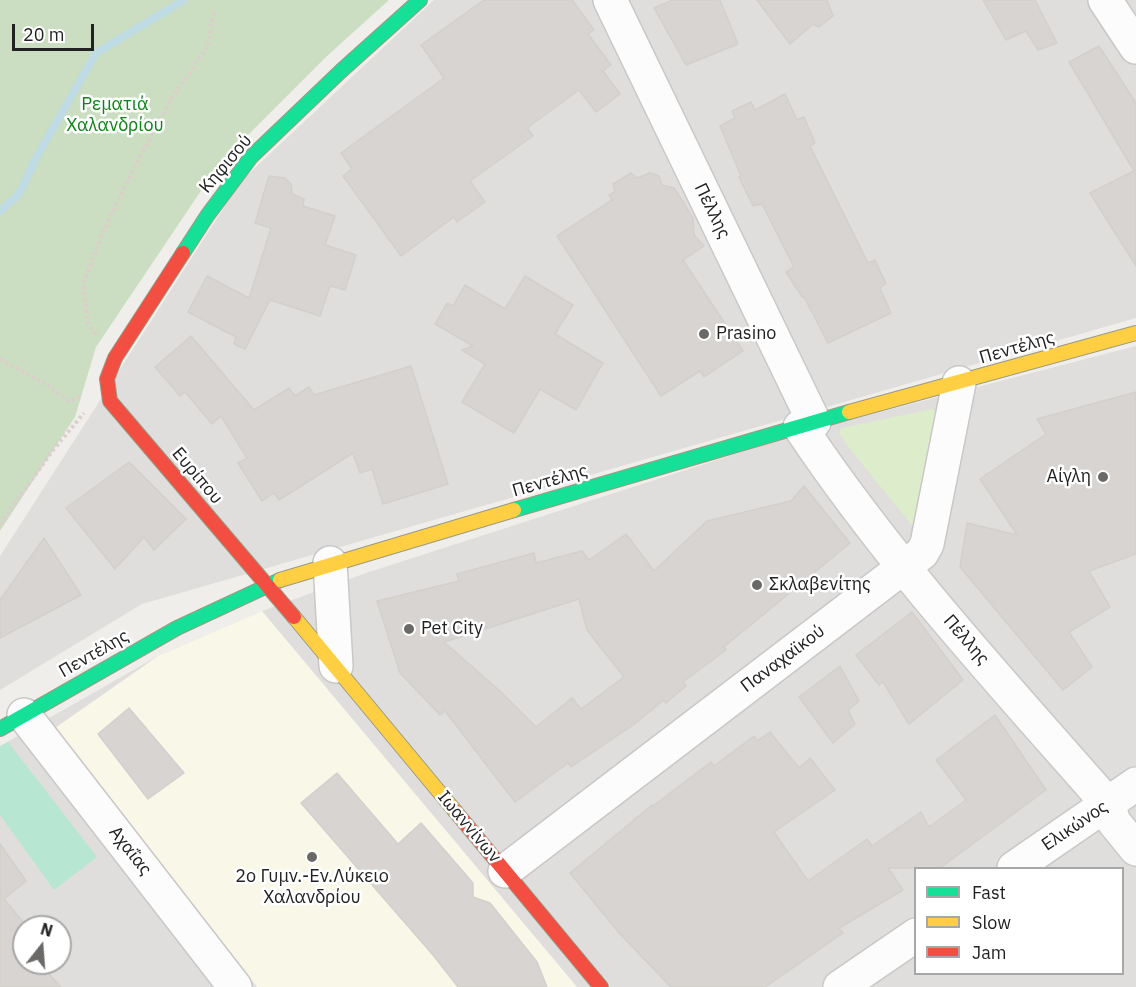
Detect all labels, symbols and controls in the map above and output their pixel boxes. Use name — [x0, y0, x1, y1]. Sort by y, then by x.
scale bar — [15, 12, 98, 50]
text: 20 m — [23, 23, 65, 46]
park label: Ρεματιά Χαλανδρίου — [66, 94, 164, 136]
street label: Κηφισού — [195, 130, 257, 198]
street label: Πέλλης — [689, 180, 735, 242]
place label: Prasino — [716, 323, 776, 345]
marker: Prasino — [697, 327, 711, 341]
street label: Πεντέλης — [977, 327, 1057, 369]
street label: Ευρίπου — [167, 443, 227, 509]
street label: Πεντέλης — [510, 460, 590, 502]
place label: Αίγλη — [1046, 466, 1091, 488]
marker: Αίγλη — [1096, 470, 1110, 484]
place label: Σκλαβενίτης — [769, 574, 871, 596]
marker: Σκλαβενίτης — [750, 578, 764, 592]
street label: Πέλλης — [938, 611, 994, 669]
place label: Pet City — [421, 618, 483, 640]
street label: Παναχαϊκού — [737, 620, 829, 698]
marker: Pet City — [402, 622, 416, 636]
street label: Πεντέλης — [55, 625, 133, 683]
street label: Ιωαννίνων — [433, 787, 505, 867]
street label: Ελικώνος — [1038, 796, 1112, 856]
street label: Αχαΐας — [104, 822, 156, 880]
marker: 2ο Γυμν.-Εν.Λύκειο Χαλανδρίου — [305, 850, 319, 864]
place label: 2ο Γυμν.-Εν.Λύκειο Χαλανδρίου — [235, 866, 389, 908]
legend — [914, 867, 1124, 975]
text: Fast — [972, 881, 1006, 904]
text: Slow — [972, 911, 1011, 934]
north arrow — [12, 915, 72, 975]
text: N — [38, 918, 55, 941]
text: Jam — [972, 941, 1007, 964]

